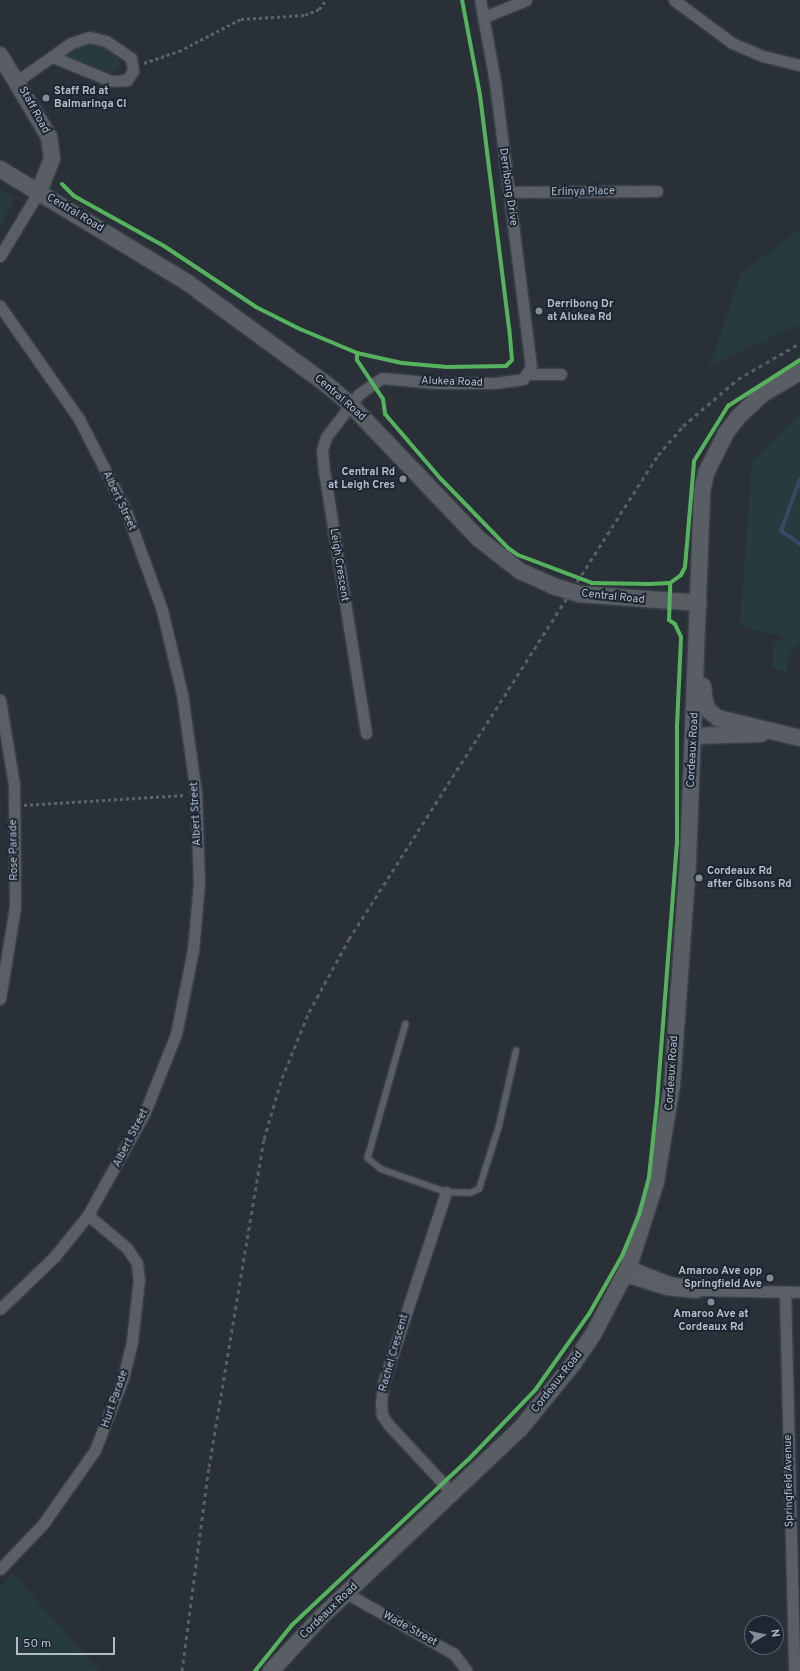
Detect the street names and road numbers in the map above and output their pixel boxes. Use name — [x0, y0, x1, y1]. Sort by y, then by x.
street label: Staff Road — [16, 84, 52, 136]
street label: Derribong Drive — [496, 147, 520, 227]
street label: Erlinya Place — [551, 185, 615, 199]
street label: Central Road — [44, 191, 106, 235]
street label: Central Road — [312, 372, 368, 424]
street label: Alukea Road — [421, 374, 483, 390]
street label: Albert Street — [99, 469, 139, 533]
street label: Leigh Crescent — [327, 528, 351, 602]
street label: Central Road — [581, 587, 645, 607]
street label: Cordeaux Road — [684, 712, 702, 788]
street label: Albert Street — [188, 782, 204, 846]
street label: Rose Parade — [7, 819, 21, 881]
street label: Cordeaux Road — [663, 1035, 681, 1111]
street label: Albert Street — [111, 1106, 151, 1170]
street label: Rachel Crescent — [377, 1313, 411, 1393]
street label: Cordeaux Road — [529, 1348, 585, 1416]
street label: Hurt Parade — [99, 1369, 131, 1429]
street label: Springfield Avenue — [782, 1434, 796, 1528]
street label: Cordeaux Road — [297, 1580, 361, 1642]
street label: Wade Street — [381, 1609, 439, 1649]

